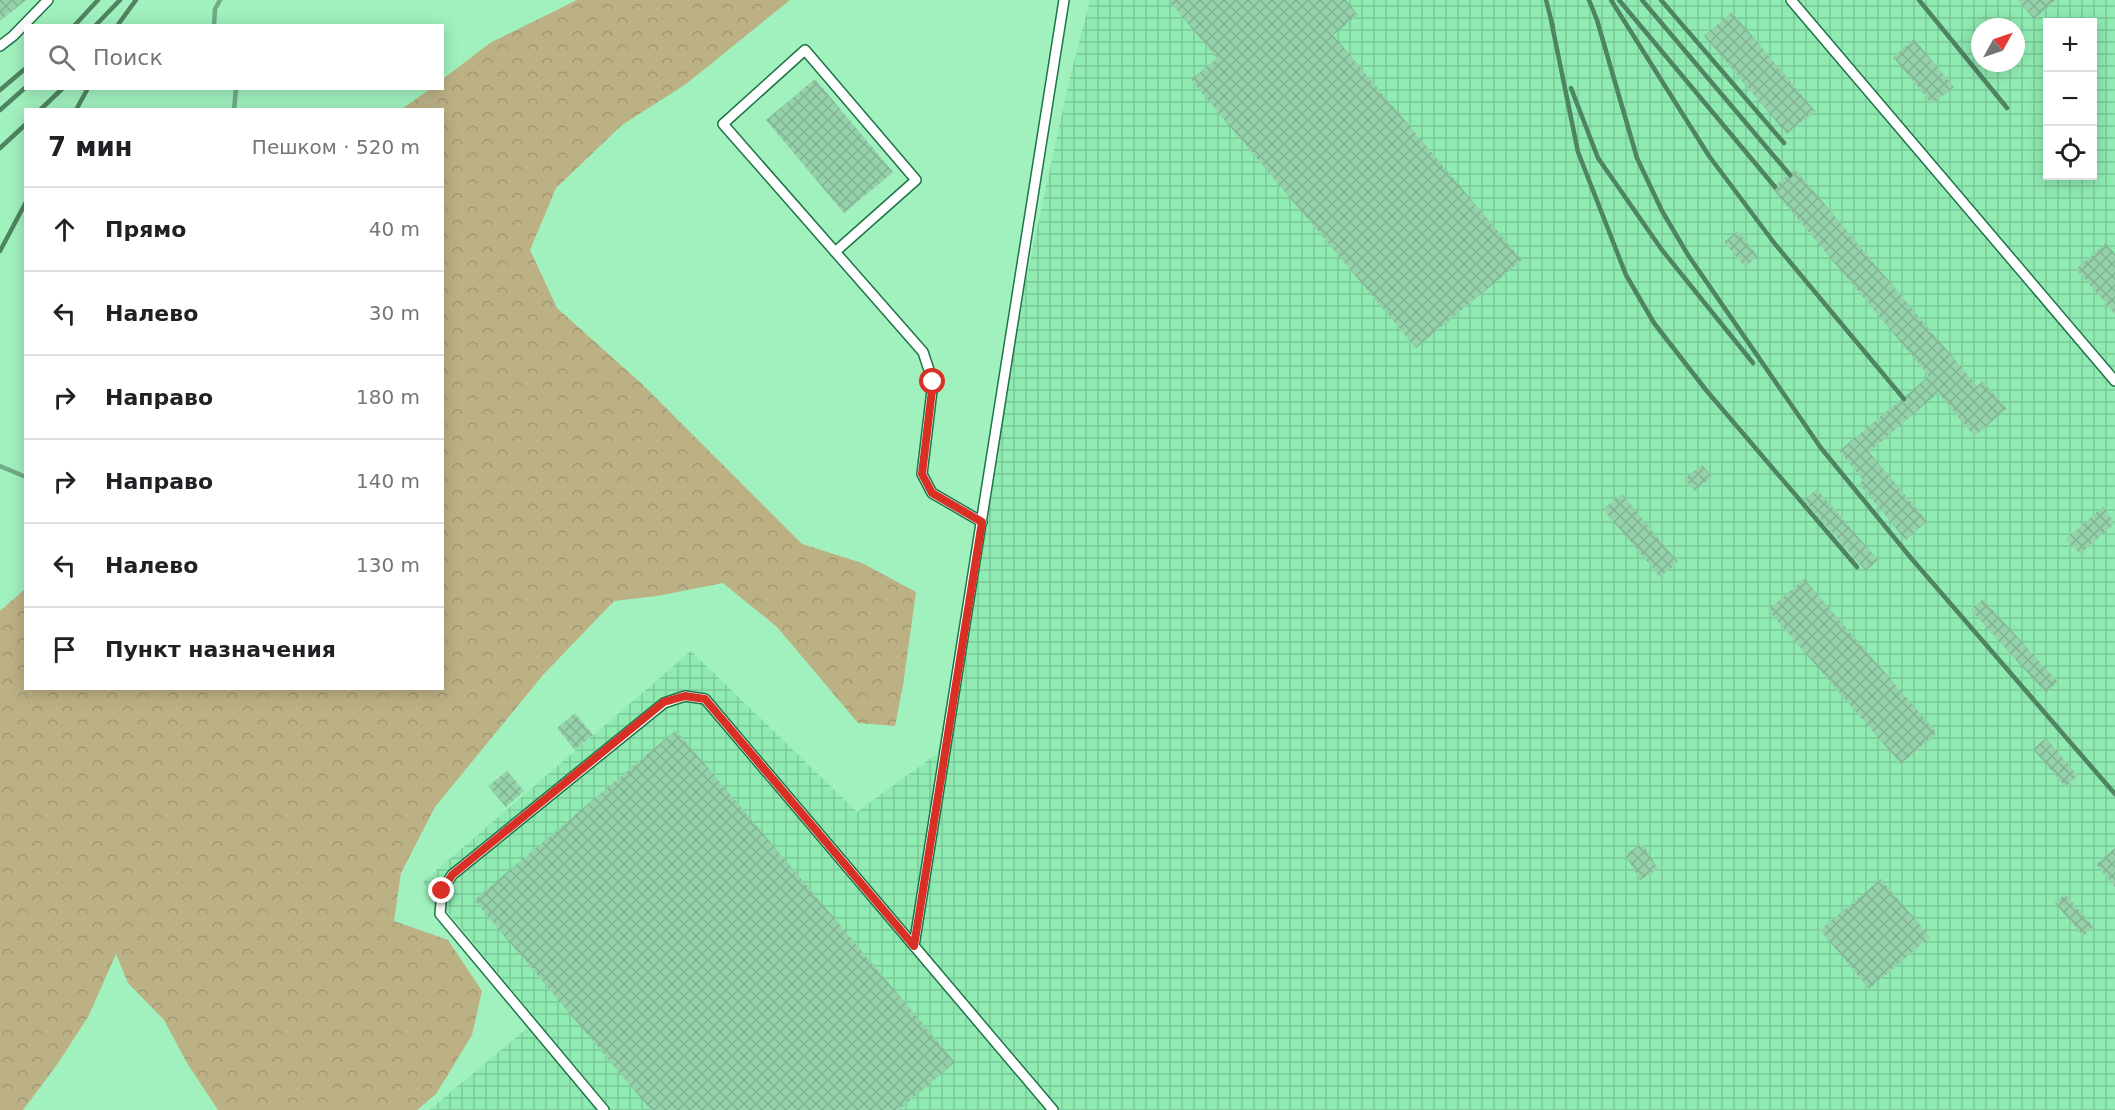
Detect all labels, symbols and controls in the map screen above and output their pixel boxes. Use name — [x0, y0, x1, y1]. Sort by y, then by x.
north arrow — [1971, 18, 2025, 72]
map controls — [2043, 18, 2097, 180]
button: + — [2043, 18, 2097, 72]
search box — [24, 24, 444, 90]
icon: search — [45, 41, 78, 74]
text: Поиск — [93, 45, 163, 70]
button: − — [2043, 72, 2097, 126]
button: locate — [2043, 126, 2097, 180]
text: 7 мин — [48, 132, 133, 162]
text: Пешком · 520 m — [252, 135, 420, 159]
icon: ahead — [48, 213, 81, 246]
text: Прямо — [105, 217, 186, 242]
text: 40 m — [369, 217, 420, 241]
icon: left — [48, 297, 81, 330]
text: Налево — [105, 301, 198, 326]
text: 30 m — [369, 301, 420, 325]
route start — [919, 368, 945, 394]
icon: right — [48, 381, 81, 414]
text: Направо — [105, 385, 213, 410]
text: 180 m — [356, 385, 420, 409]
icon: right — [48, 465, 81, 498]
text: Направо — [105, 469, 213, 494]
text: 140 m — [356, 469, 420, 493]
icon: left — [48, 549, 81, 582]
text: Налево — [105, 553, 198, 578]
text: 130 m — [356, 553, 420, 577]
icon: arrive — [48, 633, 81, 666]
text: Пункт назначения — [105, 637, 336, 662]
route end — [428, 877, 454, 903]

